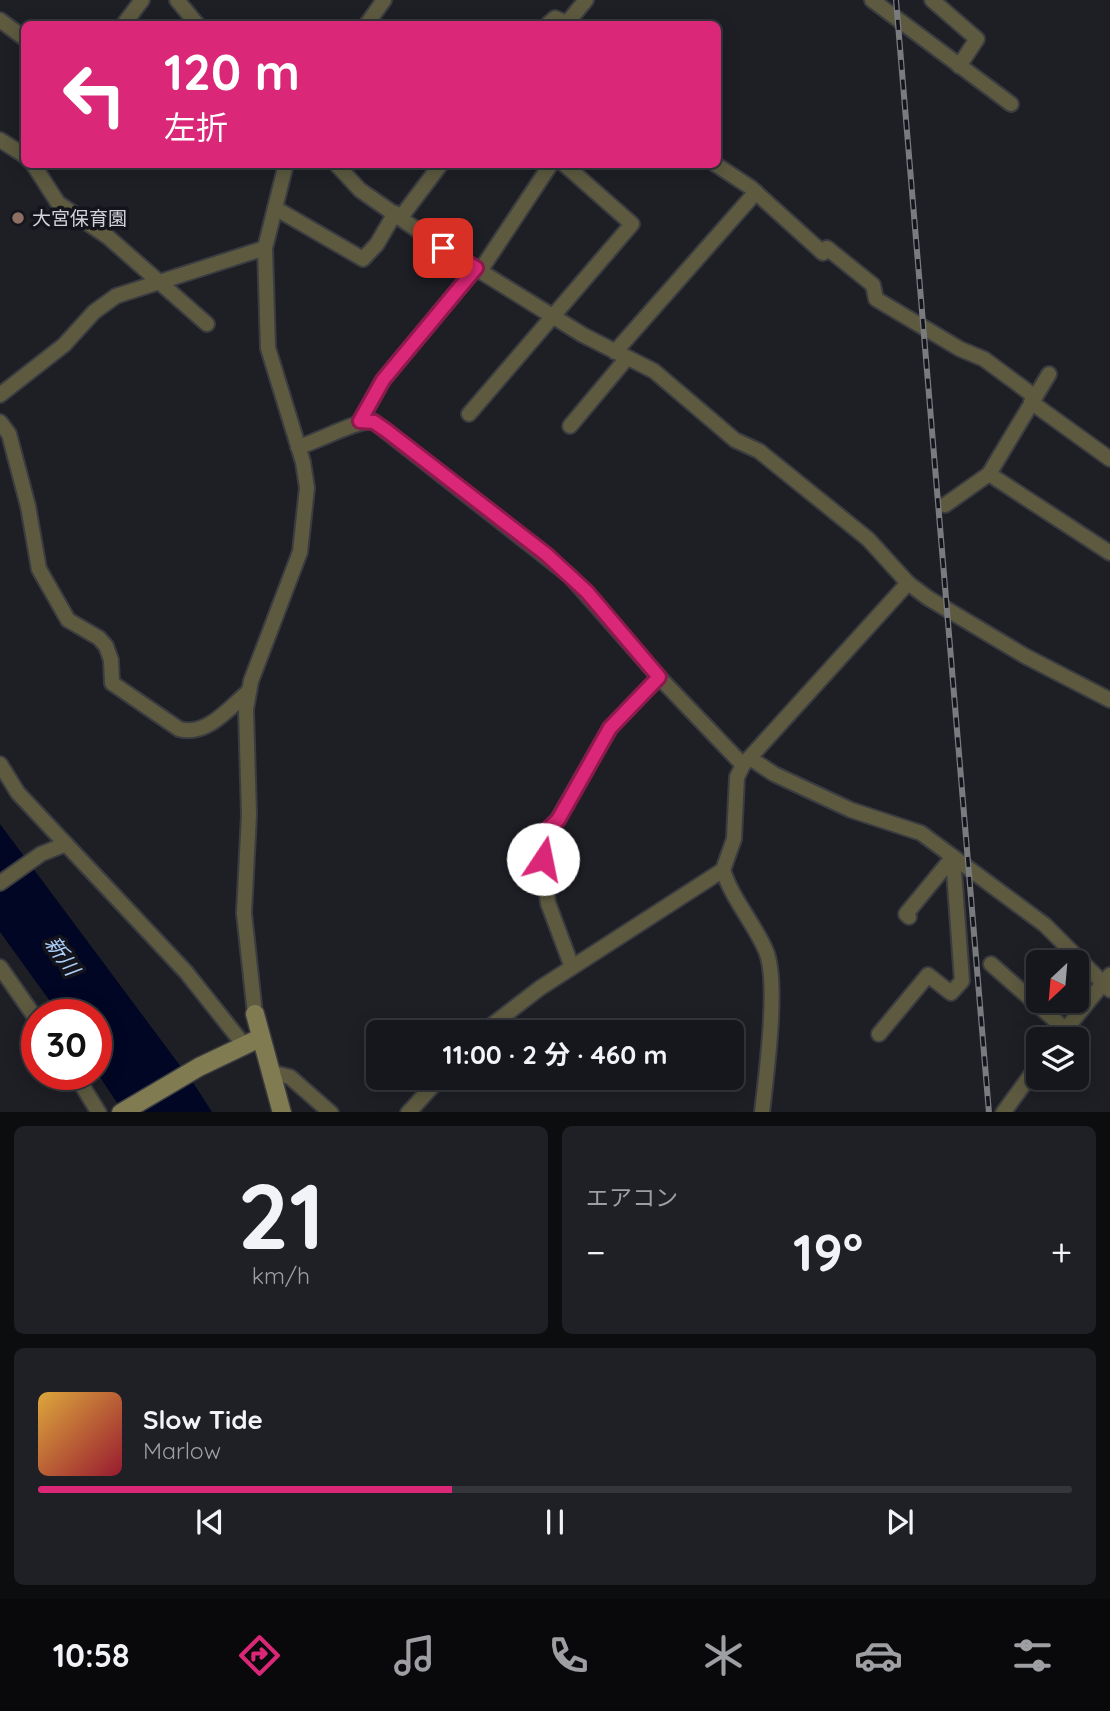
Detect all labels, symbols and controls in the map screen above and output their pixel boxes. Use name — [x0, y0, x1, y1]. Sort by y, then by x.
text: 120 m — [164, 41, 300, 102]
icon: left — [49, 49, 140, 140]
text: 左折 — [164, 107, 228, 147]
place label: 大宮保育園 — [32, 206, 127, 230]
marker: 大宮保育園 — [10, 210, 26, 226]
pin — [413, 218, 473, 278]
icon: arrive — [424, 229, 462, 267]
position arrow — [506, 822, 580, 896]
water label: 新川 — [40, 931, 87, 982]
north arrow — [1026, 950, 1088, 1013]
map controls — [1026, 950, 1089, 1090]
speed limit sign: 30 — [21, 999, 112, 1090]
button: layers — [1026, 1027, 1089, 1090]
text: 11:00 · 2 分 · 460 m — [443, 1038, 667, 1071]
text: 21 — [237, 1158, 325, 1272]
text: エアコン — [586, 1183, 678, 1212]
text: 19° — [793, 1219, 863, 1284]
text: − — [586, 1228, 606, 1276]
text: + — [1051, 1228, 1072, 1276]
text: km/h — [252, 1261, 310, 1290]
text: Slow Tide — [143, 1403, 263, 1436]
text: Marlow — [143, 1436, 221, 1465]
icon: previous — [191, 1503, 229, 1541]
icon: pause — [536, 1503, 574, 1541]
icon: next — [881, 1503, 919, 1541]
icon: directions — [235, 1631, 284, 1680]
icon: music — [390, 1631, 439, 1680]
icon: phone — [544, 1631, 593, 1680]
icon: climate — [699, 1631, 748, 1680]
icon: car — [854, 1631, 903, 1680]
icon: filters — [1008, 1631, 1057, 1680]
text: 10:58 — [53, 1635, 130, 1675]

